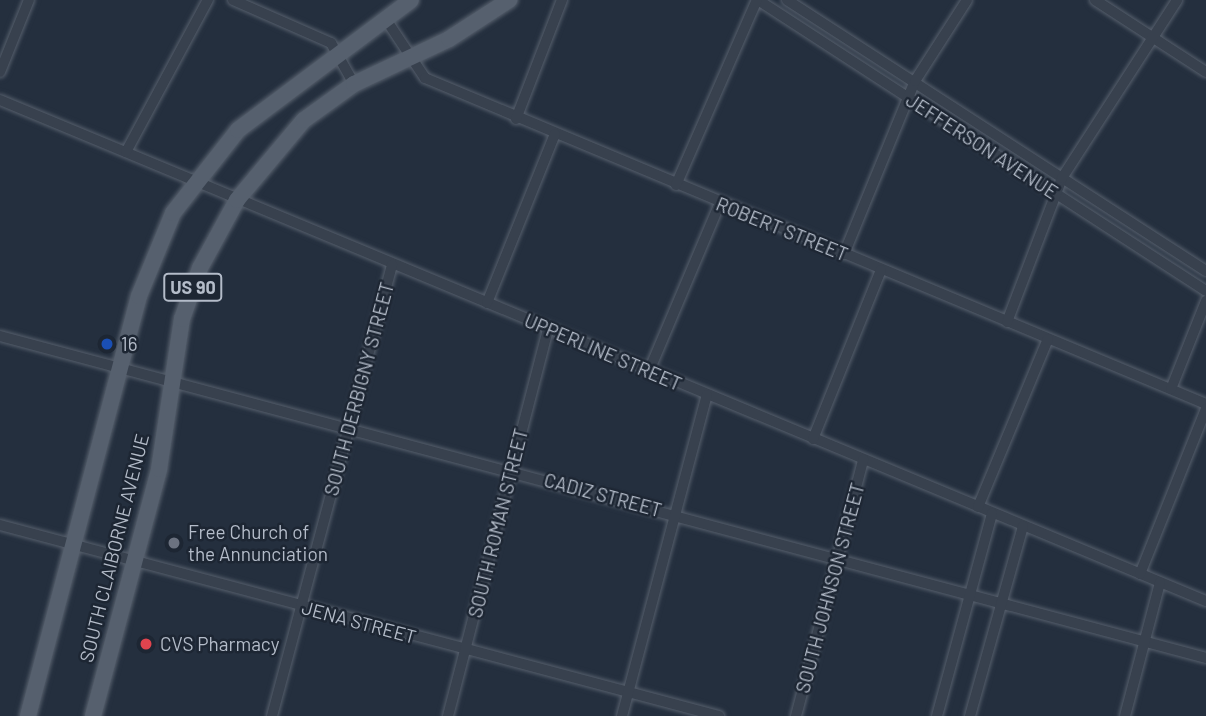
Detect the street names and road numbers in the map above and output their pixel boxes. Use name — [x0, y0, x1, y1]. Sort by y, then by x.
street label: JEFFERSON AVENUE — [902, 88, 1062, 204]
street label: ROBERT STREET — [713, 192, 851, 266]
road number: US 90 — [163, 272, 223, 302]
street label: SOUTH DERBIGNY STREET — [320, 280, 398, 498]
street label: UPPERLINE STREET — [521, 309, 685, 395]
street label: SOUTH ROMAN STREET — [463, 426, 533, 620]
street label: SOUTH CLAIBORNE AVENUE — [75, 431, 153, 665]
street label: CADIZ STREET — [542, 468, 664, 522]
street label: SOUTH JOHNSON STREET — [791, 480, 869, 696]
street label: JENA STREET — [299, 596, 419, 648]

